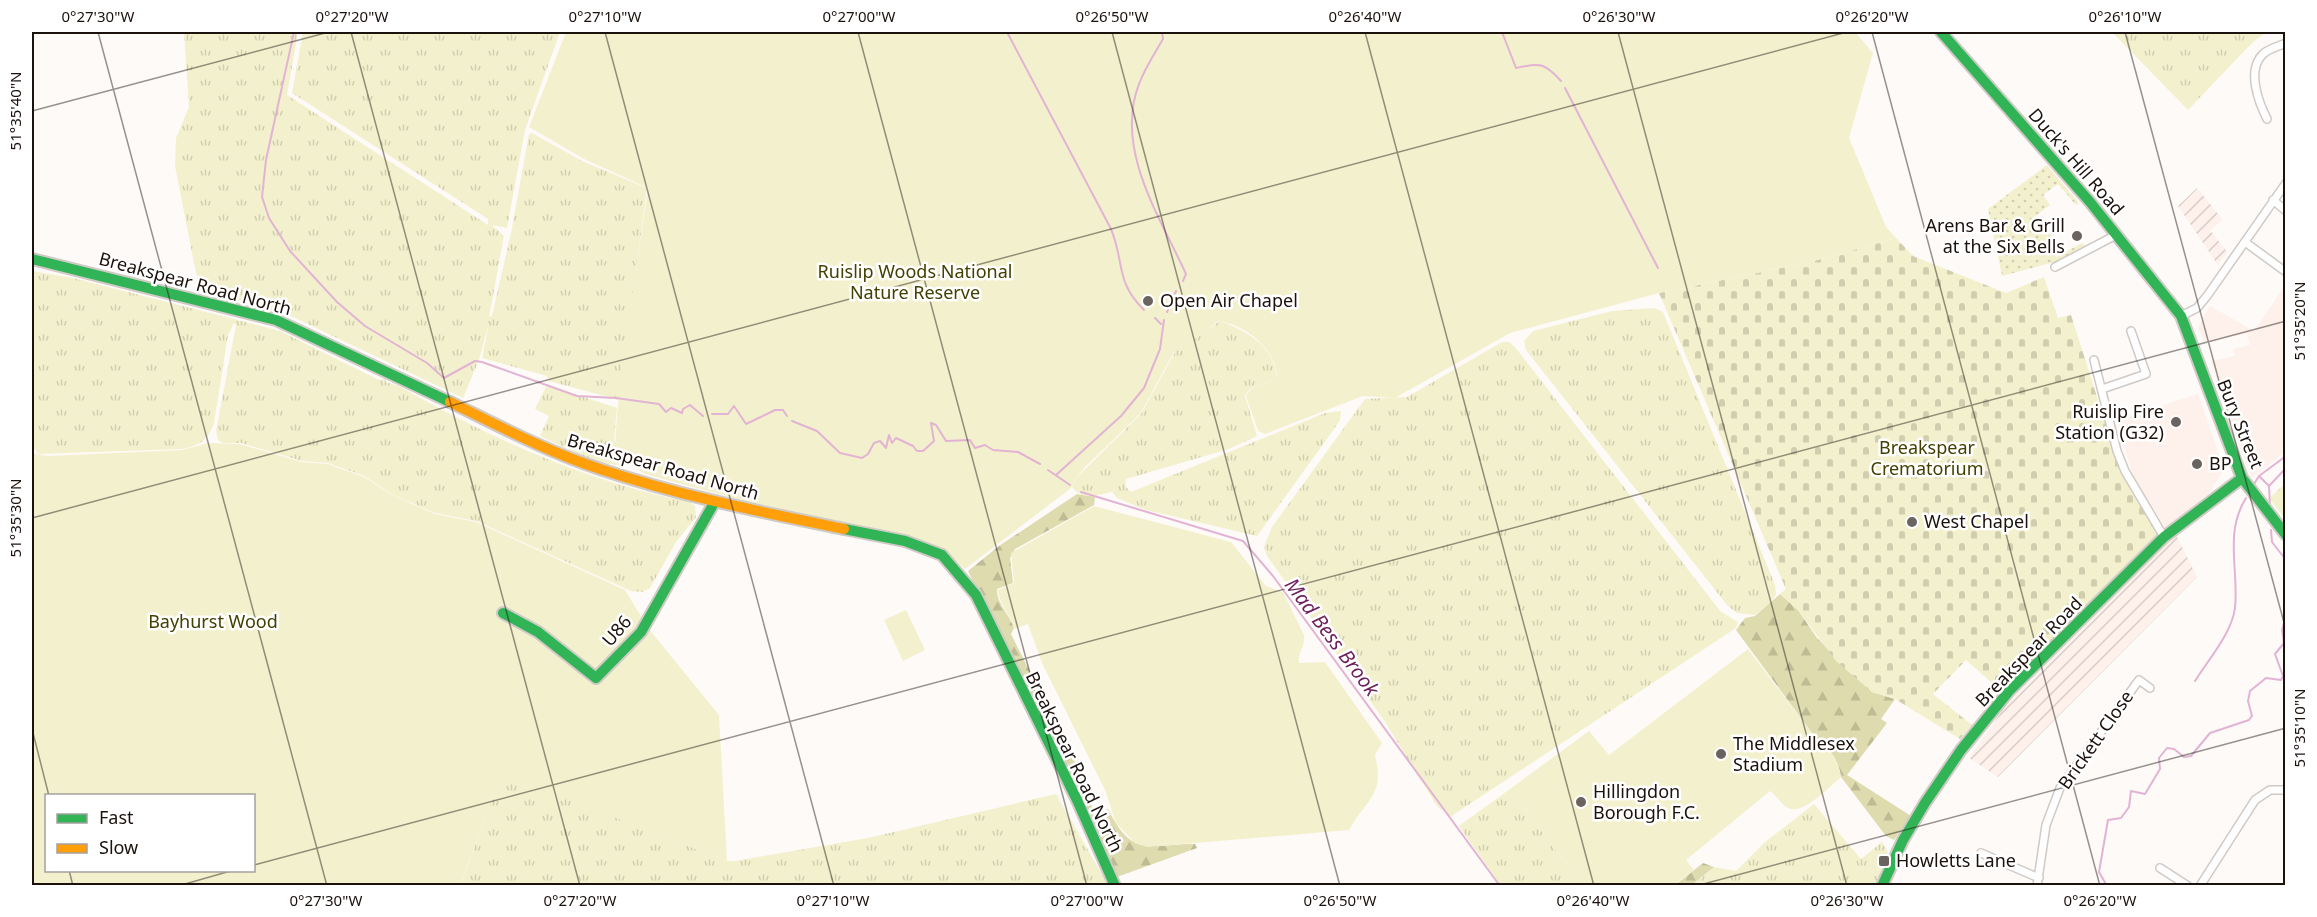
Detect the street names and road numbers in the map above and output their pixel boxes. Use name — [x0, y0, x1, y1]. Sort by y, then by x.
street label: Duck's Hill Road — [2024, 103, 2130, 220]
street label: Breakspear Road North — [96, 246, 294, 320]
street label: Bury Street — [2212, 375, 2270, 472]
street label: Breakspear Road North — [565, 427, 762, 505]
street label: Breakspear Road — [1970, 591, 2087, 711]
street label: U86 — [596, 610, 636, 651]
street label: Breakspear Road North — [1021, 667, 1129, 856]
street label: Brickett Close — [2052, 685, 2138, 794]

